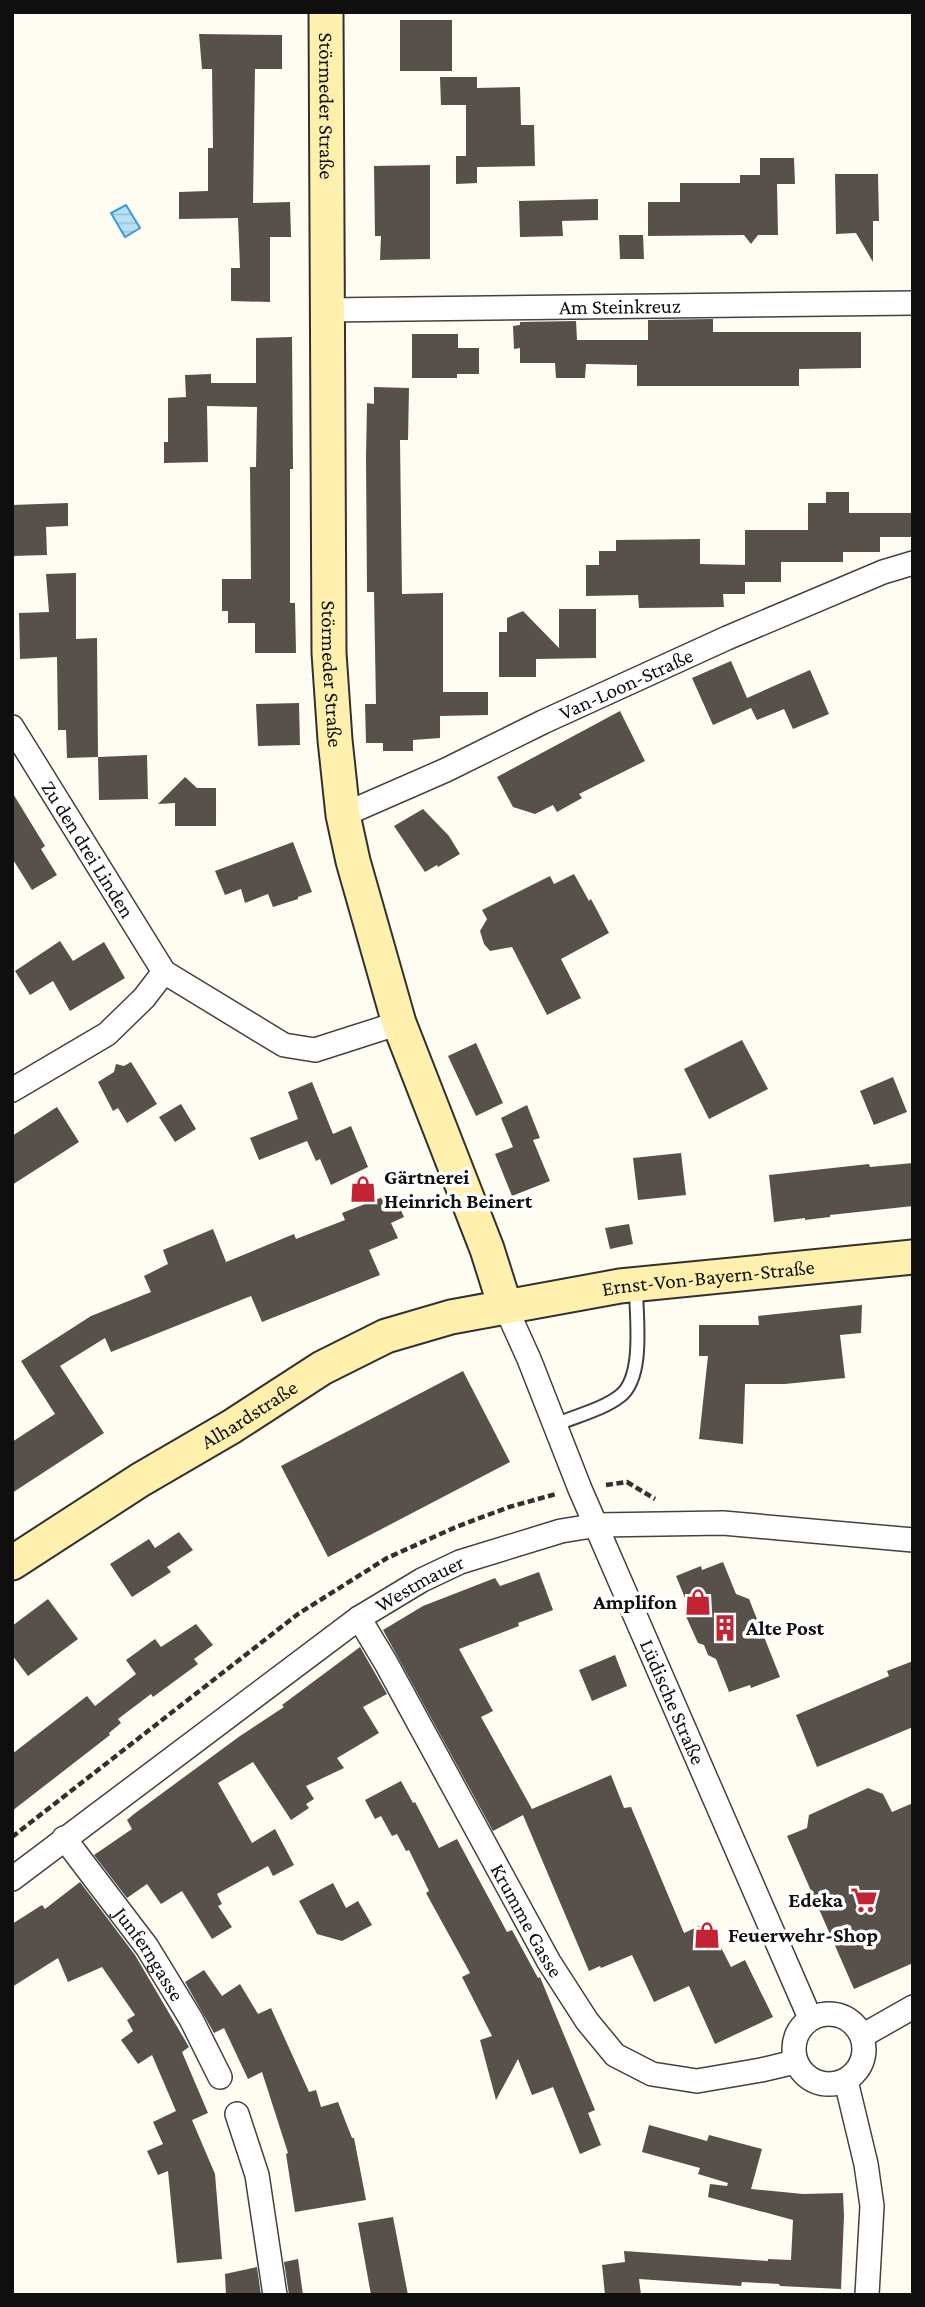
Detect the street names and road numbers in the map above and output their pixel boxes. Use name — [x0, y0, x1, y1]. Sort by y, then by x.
street label: Störmeder Straße — [314, 33, 339, 179]
street label: Am Steinkreuz — [559, 294, 681, 319]
street label: Störmeder Straße — [317, 600, 348, 748]
street label: Van-Loon-Straße — [555, 643, 697, 725]
street label: Zu den drei Linden — [36, 776, 139, 922]
street label: Ernst-Von-Bayern-Straße — [600, 1255, 816, 1301]
street label: Alhardstraße — [197, 1375, 302, 1454]
street label: Westmauer — [371, 1550, 468, 1617]
street label: Lüdische Straße — [635, 1636, 710, 1768]
street label: Krumme Gasse — [486, 1859, 568, 1982]
street label: Junferngasse — [108, 1901, 189, 2005]

